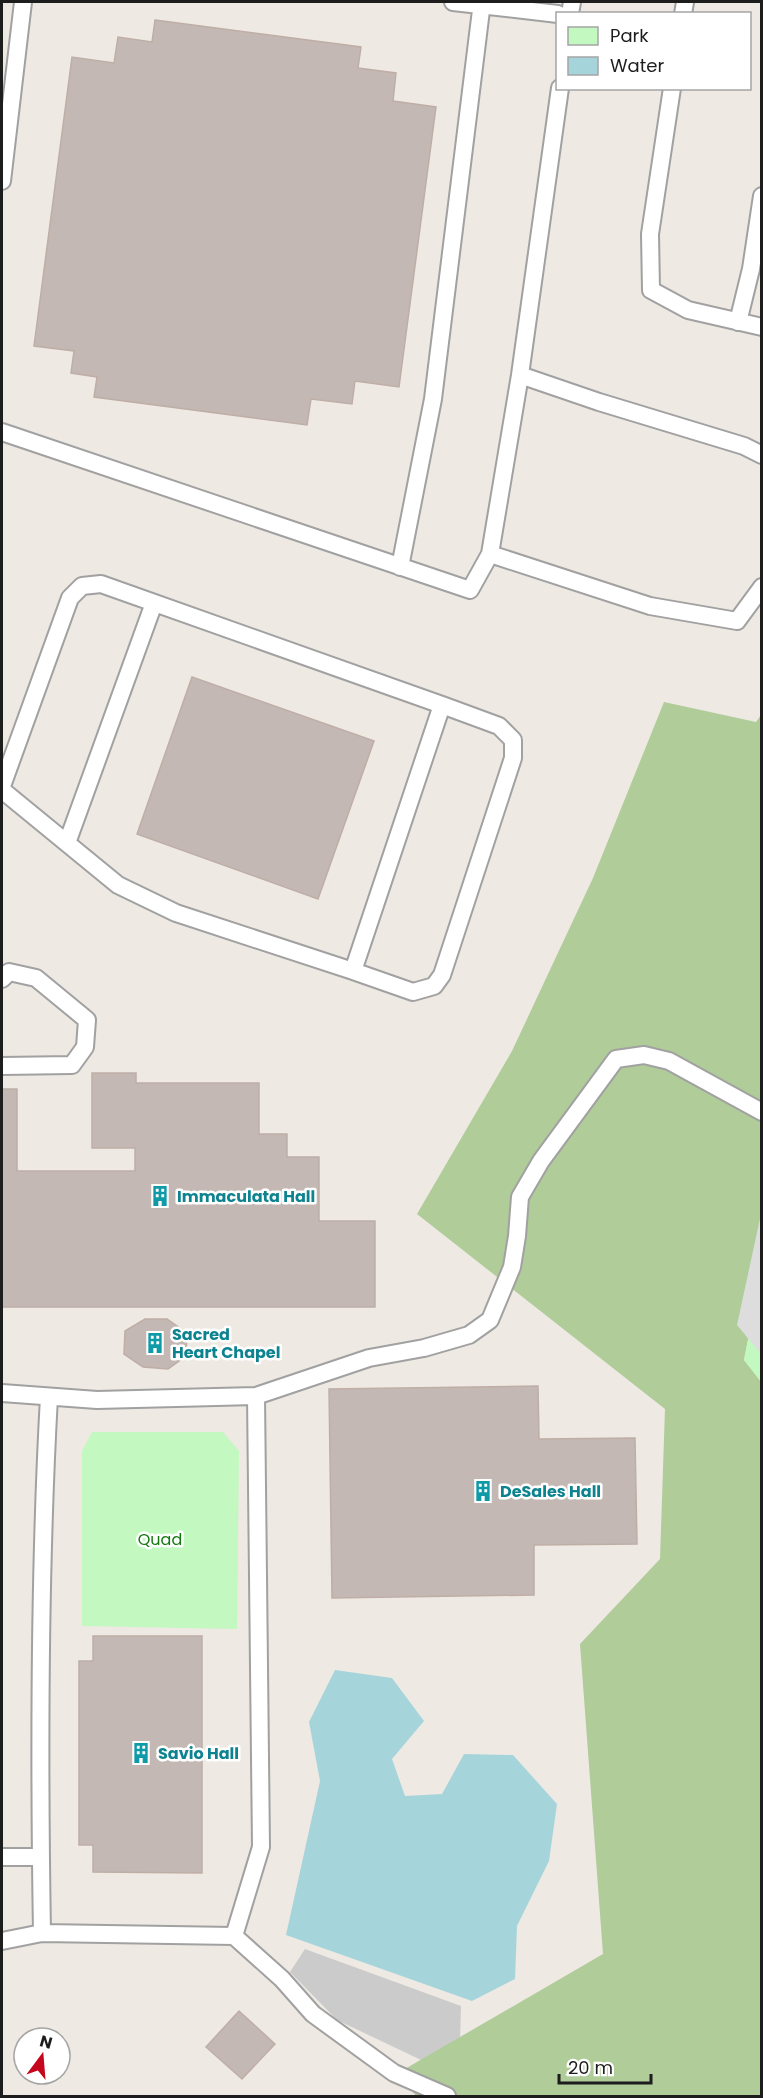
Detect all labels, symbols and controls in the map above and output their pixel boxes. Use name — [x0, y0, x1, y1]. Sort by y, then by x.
legend — [556, 12, 751, 90]
text: Park — [610, 23, 649, 48]
text: Water — [610, 53, 664, 78]
building icon: Immaculata Hall — [148, 1184, 172, 1208]
place label: Immaculata Hall — [177, 1185, 315, 1208]
place label: Sacred Heart Chapel — [172, 1323, 280, 1364]
building icon: Sacred Heart Chapel — [143, 1331, 167, 1355]
building icon: DeSales Hall — [471, 1479, 495, 1503]
place label: DeSales Hall — [500, 1480, 601, 1503]
park label: Quad — [138, 1528, 182, 1551]
building icon: Savio Hall — [129, 1741, 153, 1765]
place label: Savio Hall — [158, 1742, 239, 1765]
north arrow — [12, 2026, 72, 2086]
text: N — [37, 2029, 55, 2055]
scale bar — [559, 2047, 650, 2085]
text: 20 m — [568, 2055, 613, 2080]

